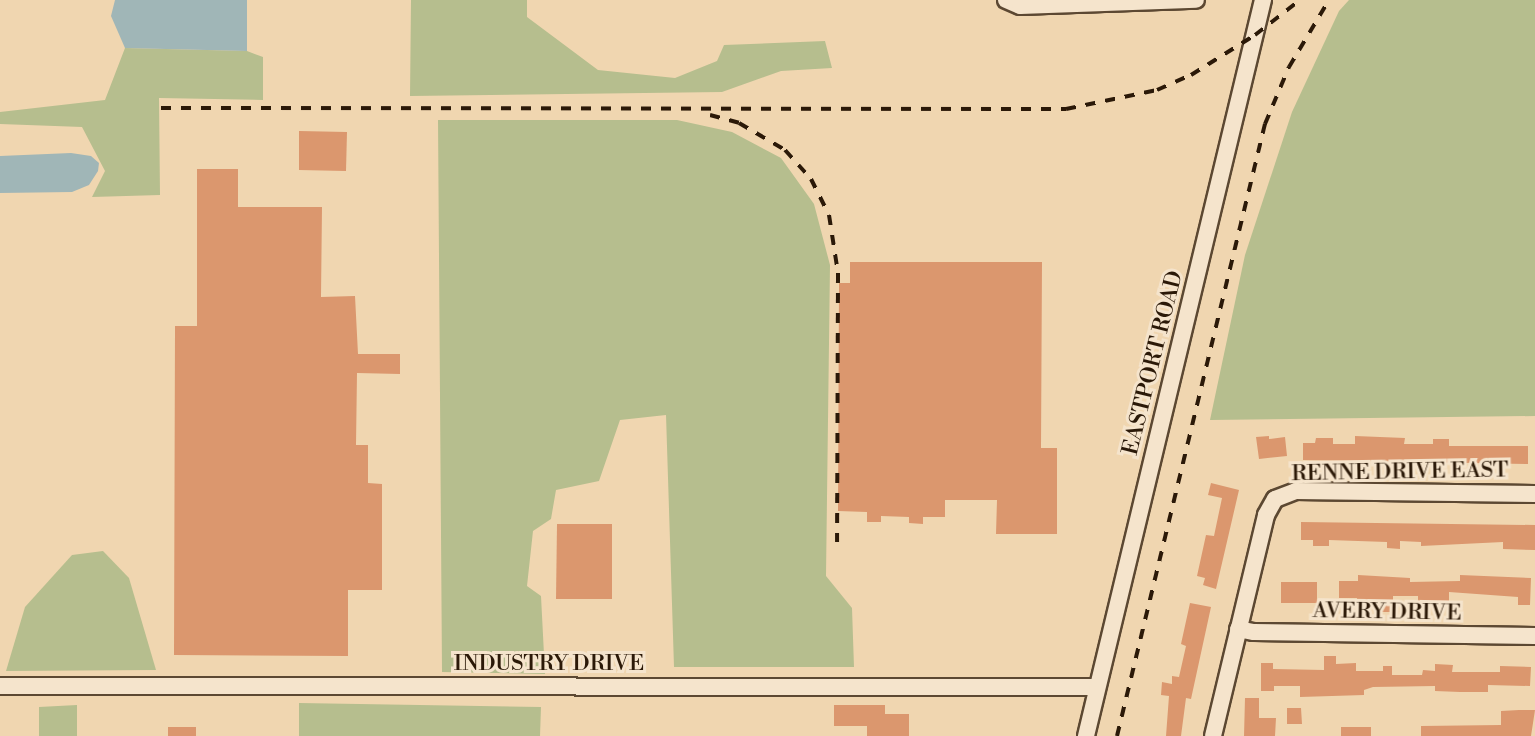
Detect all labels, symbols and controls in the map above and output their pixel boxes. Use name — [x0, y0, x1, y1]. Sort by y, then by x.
street label: EASTPORT ROAD — [1117, 268, 1189, 458]
street label: RENNE DRIVE EAST — [1291, 457, 1509, 487]
street label: AVERY DRIVE — [1312, 598, 1462, 626]
street label: INDUSTRY DRIVE — [454, 651, 644, 677]

